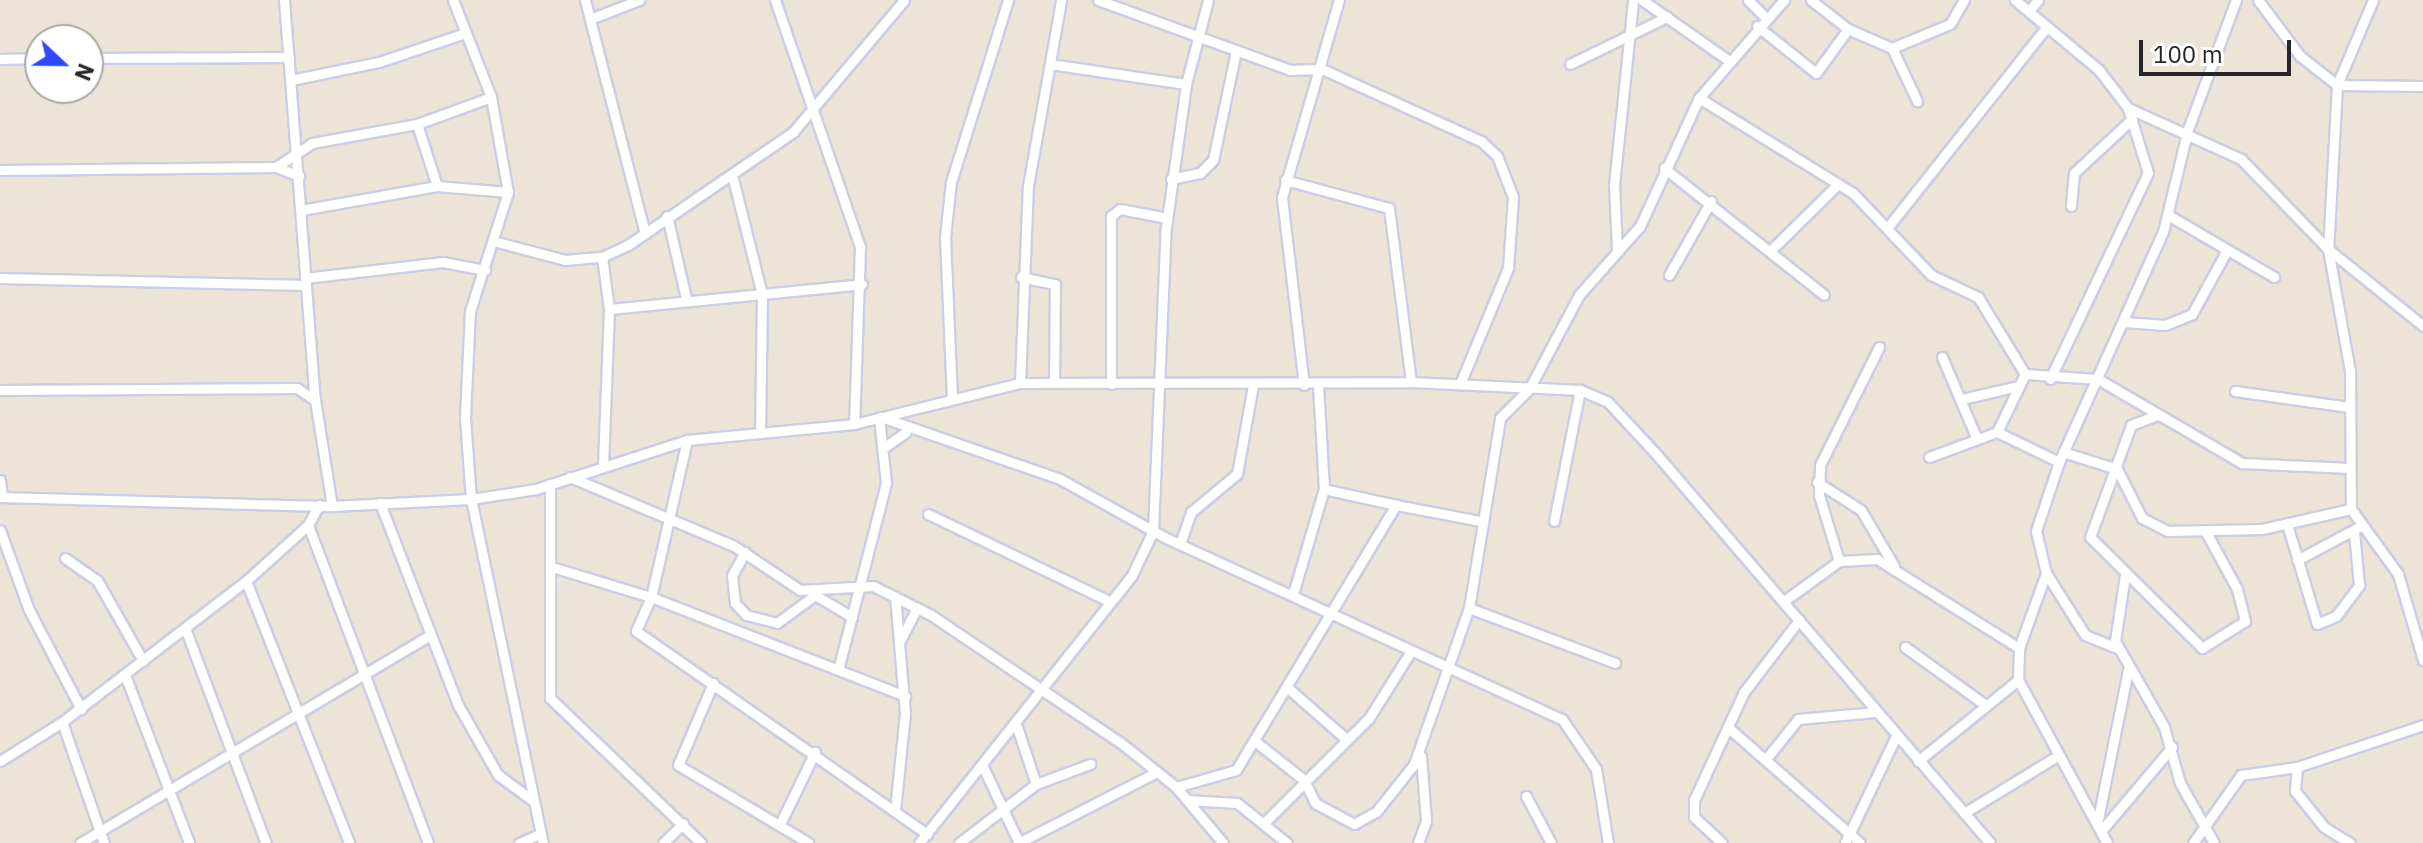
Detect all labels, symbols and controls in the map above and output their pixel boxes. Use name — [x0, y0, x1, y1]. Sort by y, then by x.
north arrow — [24, 24, 104, 104]
scale bar — [2143, 24, 2295, 74]
text: 100 m — [2153, 38, 2223, 70]
text: N — [68, 60, 101, 85]

